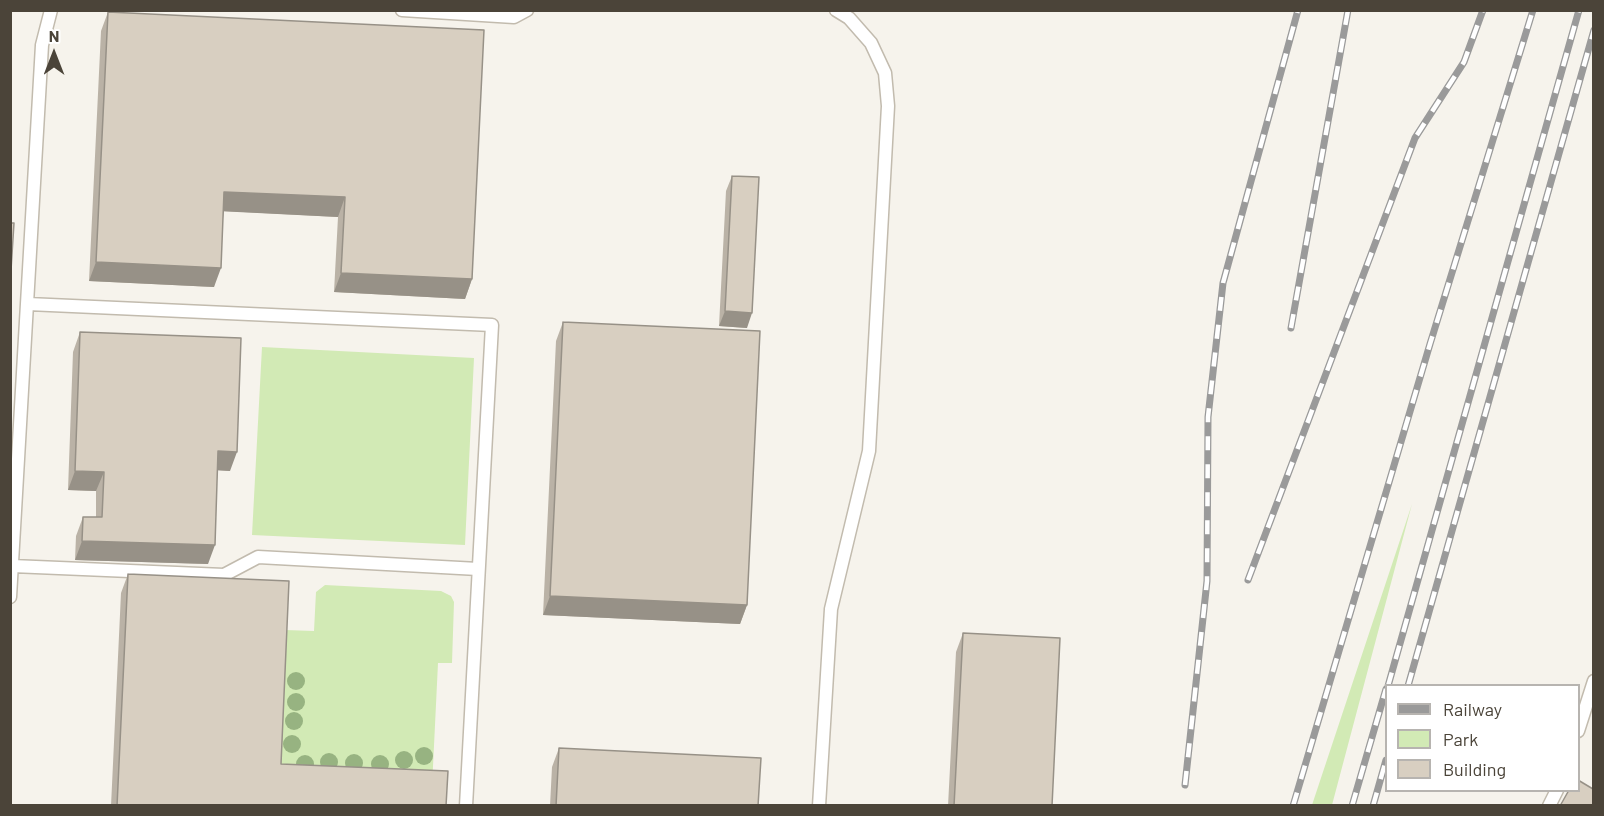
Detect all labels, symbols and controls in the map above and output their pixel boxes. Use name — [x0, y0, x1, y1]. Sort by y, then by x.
north arrow — [24, 24, 84, 84]
text: N — [49, 26, 59, 45]
legend — [1385, 684, 1580, 792]
text: Railway — [1443, 698, 1502, 720]
text: Park — [1443, 728, 1478, 750]
text: Building — [1443, 758, 1506, 780]

